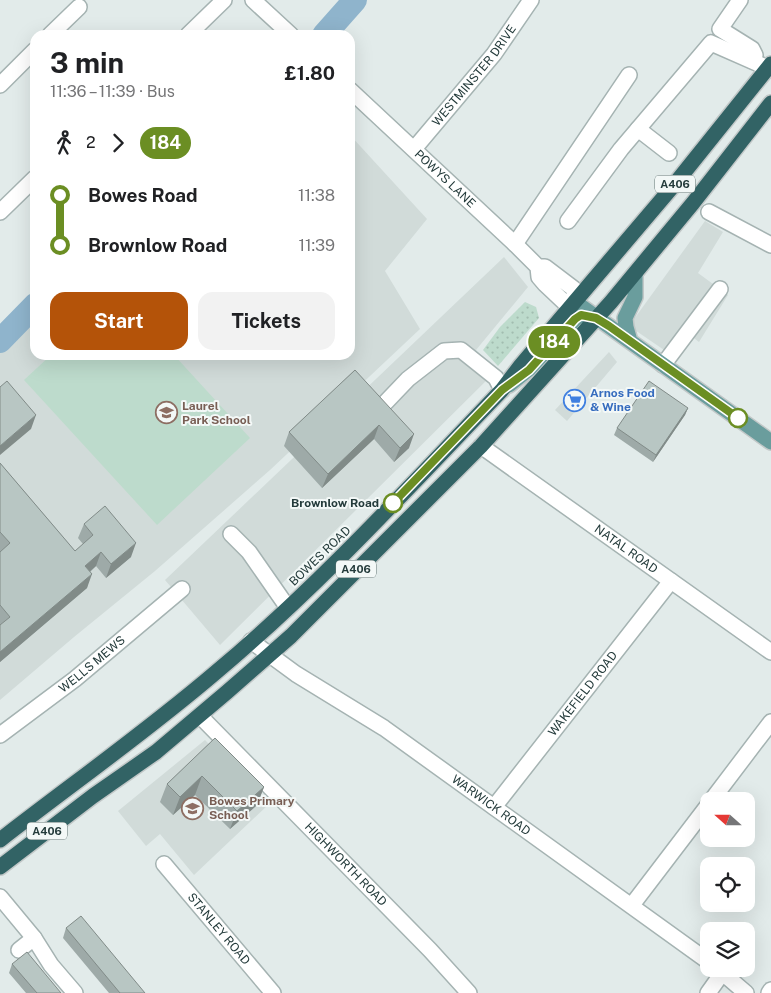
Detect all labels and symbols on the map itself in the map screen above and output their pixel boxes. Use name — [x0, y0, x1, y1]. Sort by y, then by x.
street label: WESTMINSTER DRIVE — [429, 22, 519, 129]
street label: POWYS LANE — [412, 147, 478, 211]
road number: A406 — [655, 175, 695, 192]
line badge: 184 — [525, 326, 583, 358]
place label: Arnos Food & Wine — [590, 386, 655, 414]
supermarket icon: Arnos Food & Wine — [562, 388, 586, 412]
place label: Laurel Park School — [182, 399, 251, 427]
school or university icon: Laurel Park School — [154, 401, 178, 425]
unlabelled marker — [728, 408, 748, 428]
marker: Brownlow Road — [383, 493, 403, 513]
place label: Brownlow Road — [291, 496, 379, 510]
street label: NATAL ROAD — [592, 522, 660, 576]
street label: BOWES ROAD — [286, 523, 354, 589]
road number: A406 — [336, 560, 376, 578]
street label: WELLS MEWS — [56, 633, 128, 696]
street label: WAKEFIELD ROAD — [545, 648, 620, 739]
street label: WARWICK ROAD — [449, 772, 533, 838]
north arrow — [700, 792, 755, 848]
place label: Bowes Primary School — [209, 794, 295, 822]
school or university icon: Bowes Primary School — [181, 796, 205, 820]
street label: HIGHWORTH ROAD — [302, 820, 390, 909]
road number: A406 — [27, 822, 67, 839]
street label: STANLEY ROAD — [185, 890, 253, 968]

